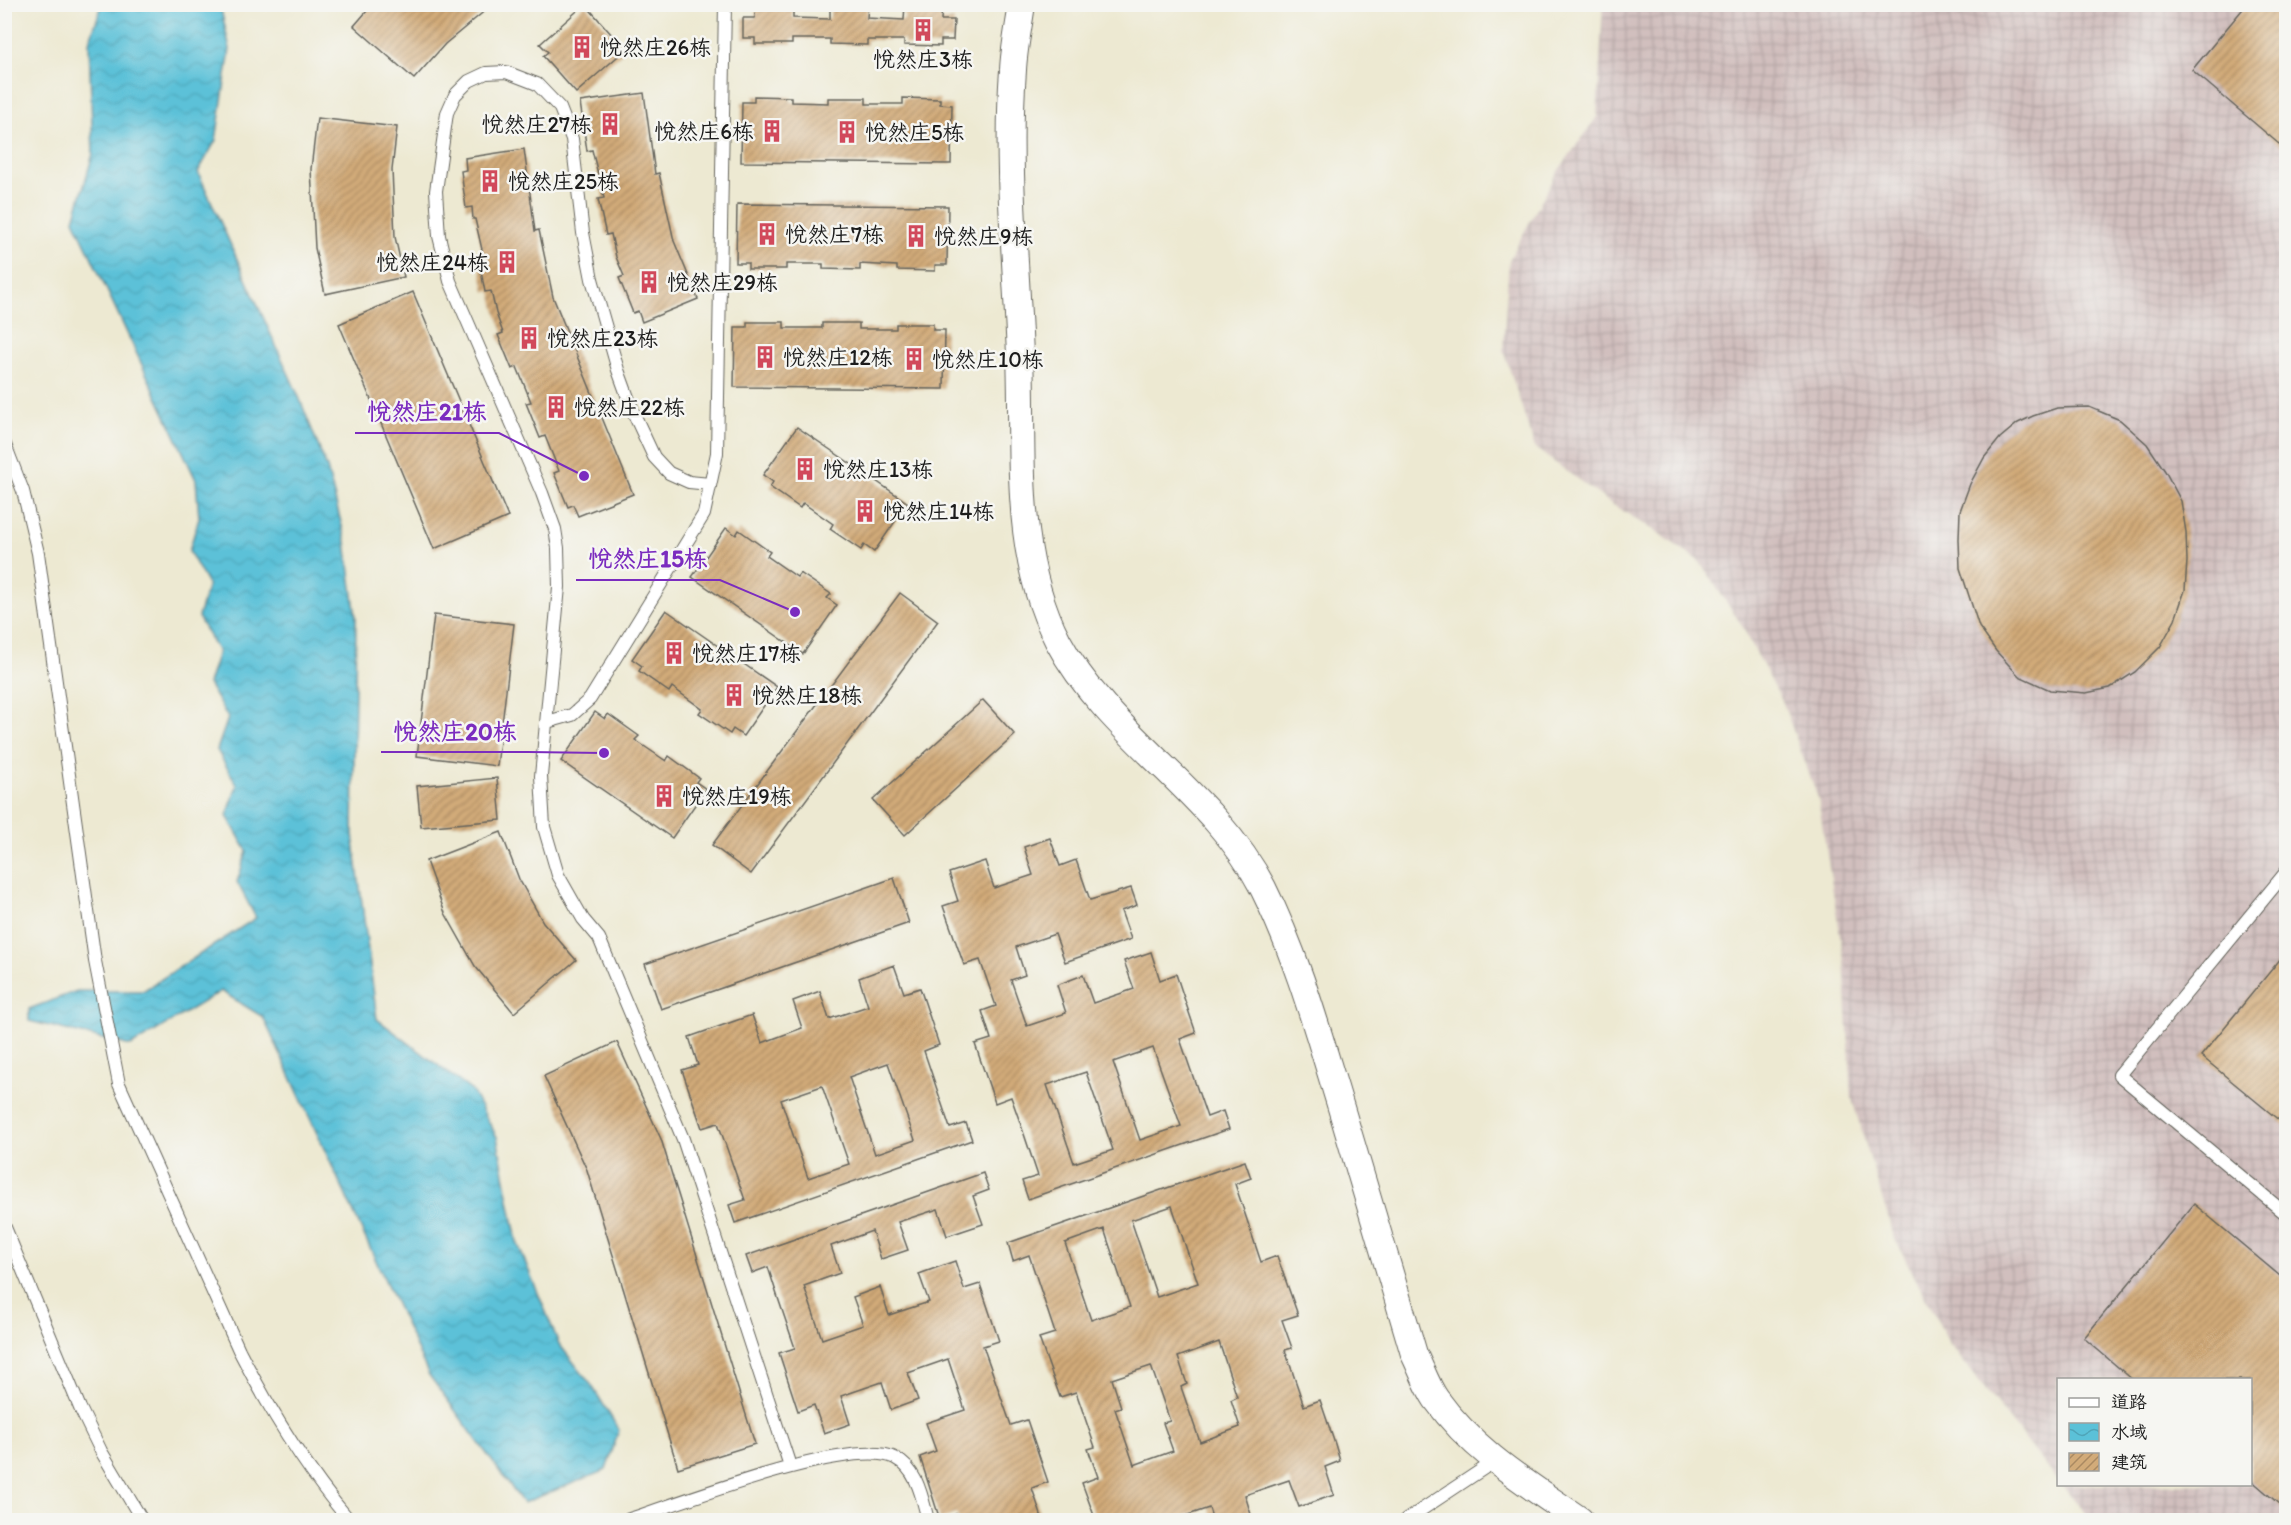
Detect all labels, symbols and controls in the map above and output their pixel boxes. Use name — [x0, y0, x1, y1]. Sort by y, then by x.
building icon: 悦然庄3栋 — [910, 17, 936, 43]
building icon: 悦然庄26栋 — [569, 34, 595, 60]
place label: 悦然庄26栋 — [600, 34, 711, 61]
place label: 悦然庄3栋 — [873, 46, 973, 73]
place label: 悦然庄27栋 — [482, 111, 592, 138]
building icon: 悦然庄27栋 — [597, 111, 623, 137]
place label: 悦然庄6栋 — [654, 118, 754, 145]
building icon: 悦然庄6栋 — [759, 118, 785, 144]
building icon: 悦然庄5栋 — [834, 119, 860, 145]
place label: 悦然庄5栋 — [865, 119, 965, 146]
building icon: 悦然庄25栋 — [477, 168, 503, 194]
place label: 悦然庄25栋 — [508, 168, 619, 195]
building icon: 悦然庄7栋 — [754, 221, 780, 247]
place label: 悦然庄7栋 — [785, 221, 884, 248]
building icon: 悦然庄9栋 — [903, 223, 929, 249]
place label: 悦然庄9栋 — [934, 223, 1034, 250]
place label: 悦然庄24栋 — [376, 249, 489, 276]
building icon: 悦然庄24栋 — [494, 249, 520, 275]
building icon: 悦然庄29栋 — [636, 269, 662, 295]
place label: 悦然庄29栋 — [667, 269, 778, 296]
building icon: 悦然庄23栋 — [516, 325, 542, 351]
place label: 悦然庄23栋 — [547, 325, 659, 352]
building icon: 悦然庄12栋 — [752, 344, 778, 370]
place label: 悦然庄12栋 — [783, 344, 893, 371]
building icon: 悦然庄10栋 — [901, 346, 927, 372]
place label: 悦然庄10栋 — [932, 346, 1044, 373]
callout: 悦然庄21栋 — [355, 391, 499, 433]
building icon: 悦然庄22栋 — [543, 394, 569, 420]
place label: 悦然庄22栋 — [574, 394, 685, 421]
text: 悦然庄21栋 — [367, 397, 487, 426]
building icon: 悦然庄13栋 — [792, 456, 818, 482]
place label: 悦然庄13栋 — [823, 456, 933, 483]
building icon: 悦然庄14栋 — [852, 498, 878, 524]
place label: 悦然庄14栋 — [883, 498, 994, 525]
callout: 悦然庄15栋 — [576, 538, 720, 580]
text: 悦然庄15栋 — [588, 544, 708, 573]
building icon: 悦然庄17栋 — [661, 640, 687, 666]
place label: 悦然庄17栋 — [692, 640, 801, 667]
building icon: 悦然庄18栋 — [721, 682, 747, 708]
place label: 悦然庄18栋 — [752, 682, 862, 709]
callout: 悦然庄20栋 — [381, 710, 528, 752]
text: 悦然庄20栋 — [393, 717, 517, 746]
building icon: 悦然庄19栋 — [651, 783, 677, 809]
place label: 悦然庄19栋 — [682, 783, 792, 810]
legend — [2057, 1378, 2252, 1486]
text: 道路 — [2111, 1391, 2147, 1413]
text: 水域 — [2111, 1421, 2147, 1443]
text: 建筑 — [2111, 1451, 2147, 1473]

